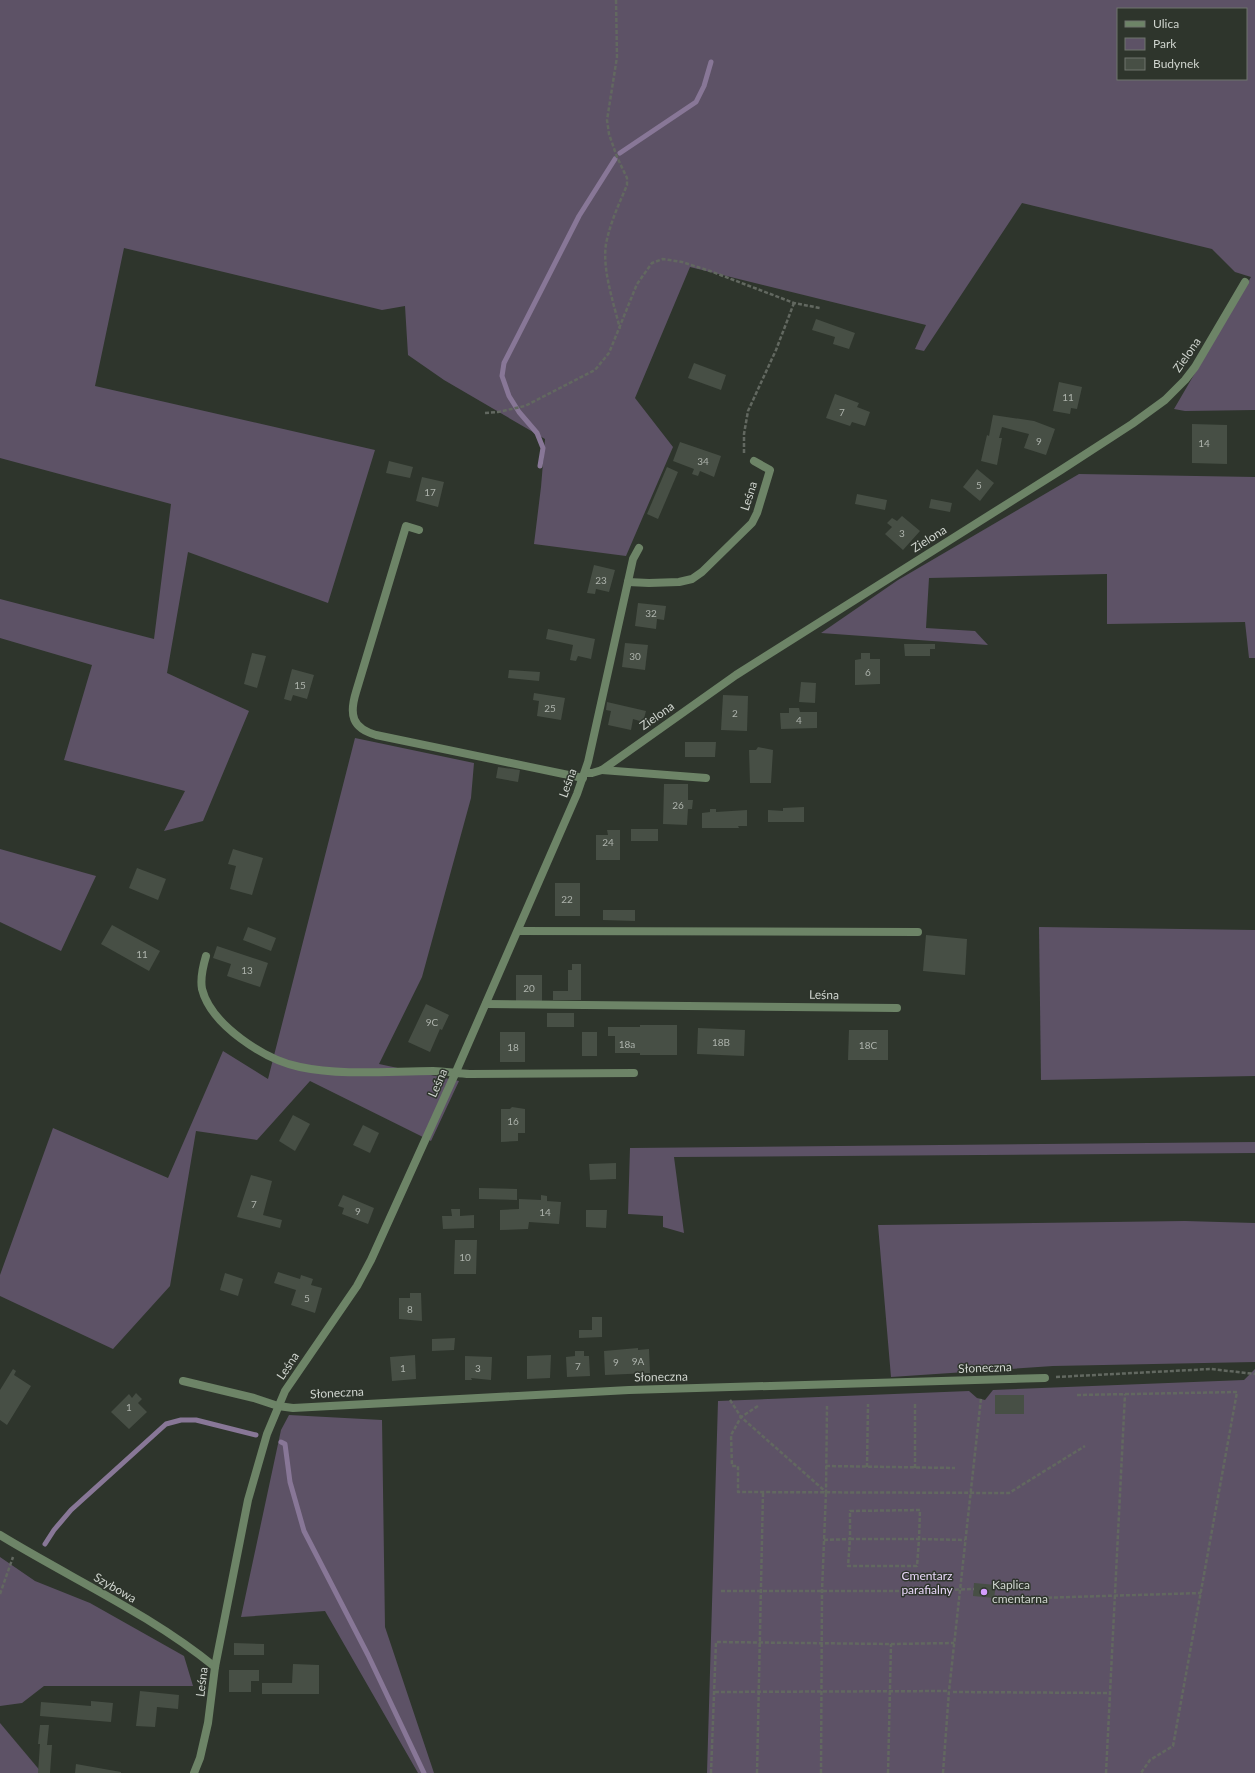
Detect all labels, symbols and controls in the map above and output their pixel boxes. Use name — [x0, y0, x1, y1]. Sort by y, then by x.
legend — [1117, 8, 1247, 80]
text: Ulica — [1153, 16, 1179, 31]
text: Park — [1153, 36, 1177, 51]
text: Budynek — [1153, 56, 1200, 71]
street label: Zielona — [1169, 335, 1204, 375]
house number: 11 — [1062, 391, 1074, 403]
house number: 7 — [839, 406, 845, 418]
house number: 9 — [1036, 435, 1042, 447]
house number: 14 — [1198, 437, 1210, 449]
house number: 34 — [697, 455, 709, 467]
street label: Leśna — [737, 479, 760, 512]
house number: 5 — [976, 479, 982, 491]
house number: 17 — [424, 486, 436, 498]
street label: Zielona — [908, 522, 949, 555]
house number: 3 — [899, 527, 905, 539]
house number: 23 — [595, 574, 607, 586]
house number: 32 — [645, 607, 657, 619]
house number: 30 — [629, 650, 641, 662]
house number: 6 — [865, 666, 871, 678]
house number: 15 — [294, 679, 306, 691]
street label: Zielona — [637, 698, 677, 733]
house number: 25 — [544, 702, 556, 714]
house number: 2 — [732, 707, 738, 719]
house number: 4 — [796, 714, 802, 726]
street label: Leśna — [555, 766, 580, 799]
house number: 26 — [672, 799, 684, 811]
house number: 24 — [602, 836, 614, 848]
house number: 22 — [561, 893, 573, 905]
house number: 11 — [136, 948, 148, 960]
house number: 13 — [241, 964, 253, 976]
house number: 20 — [523, 982, 535, 994]
street label: Leśna — [809, 987, 839, 1002]
house number: 9C — [426, 1016, 439, 1028]
house number: 18B — [712, 1036, 730, 1048]
house number: 18a — [619, 1038, 635, 1050]
house number: 18C — [859, 1039, 877, 1051]
house number: 18 — [507, 1041, 519, 1053]
street label: Leśna — [425, 1066, 450, 1100]
house number: 16 — [507, 1115, 519, 1127]
house number: 7 — [251, 1198, 257, 1210]
house number: 9 — [355, 1205, 361, 1217]
house number: 14 — [539, 1206, 551, 1218]
house number: 10 — [459, 1251, 471, 1263]
house number: 5 — [304, 1292, 310, 1304]
house number: 8 — [407, 1303, 413, 1315]
street label: Leśna — [273, 1349, 302, 1382]
house number: 9A — [632, 1355, 645, 1367]
house number: 9 — [613, 1356, 619, 1368]
street label: Słoneczna — [958, 1359, 1012, 1376]
house number: 7 — [575, 1360, 581, 1372]
house number: 1 — [400, 1362, 406, 1374]
house number: 3 — [475, 1362, 481, 1374]
street label: Słoneczna — [634, 1369, 688, 1384]
street label: Słoneczna — [310, 1384, 364, 1401]
house number: 1 — [126, 1401, 132, 1413]
park label: Cmentarz parafialny — [901, 1568, 953, 1597]
street label: Szybowa — [91, 1569, 139, 1606]
place label: Kaplica cmentarna — [992, 1577, 1048, 1606]
marker: Kaplica cmentarna — [979, 1587, 989, 1597]
street label: Leśna — [192, 1666, 211, 1698]

